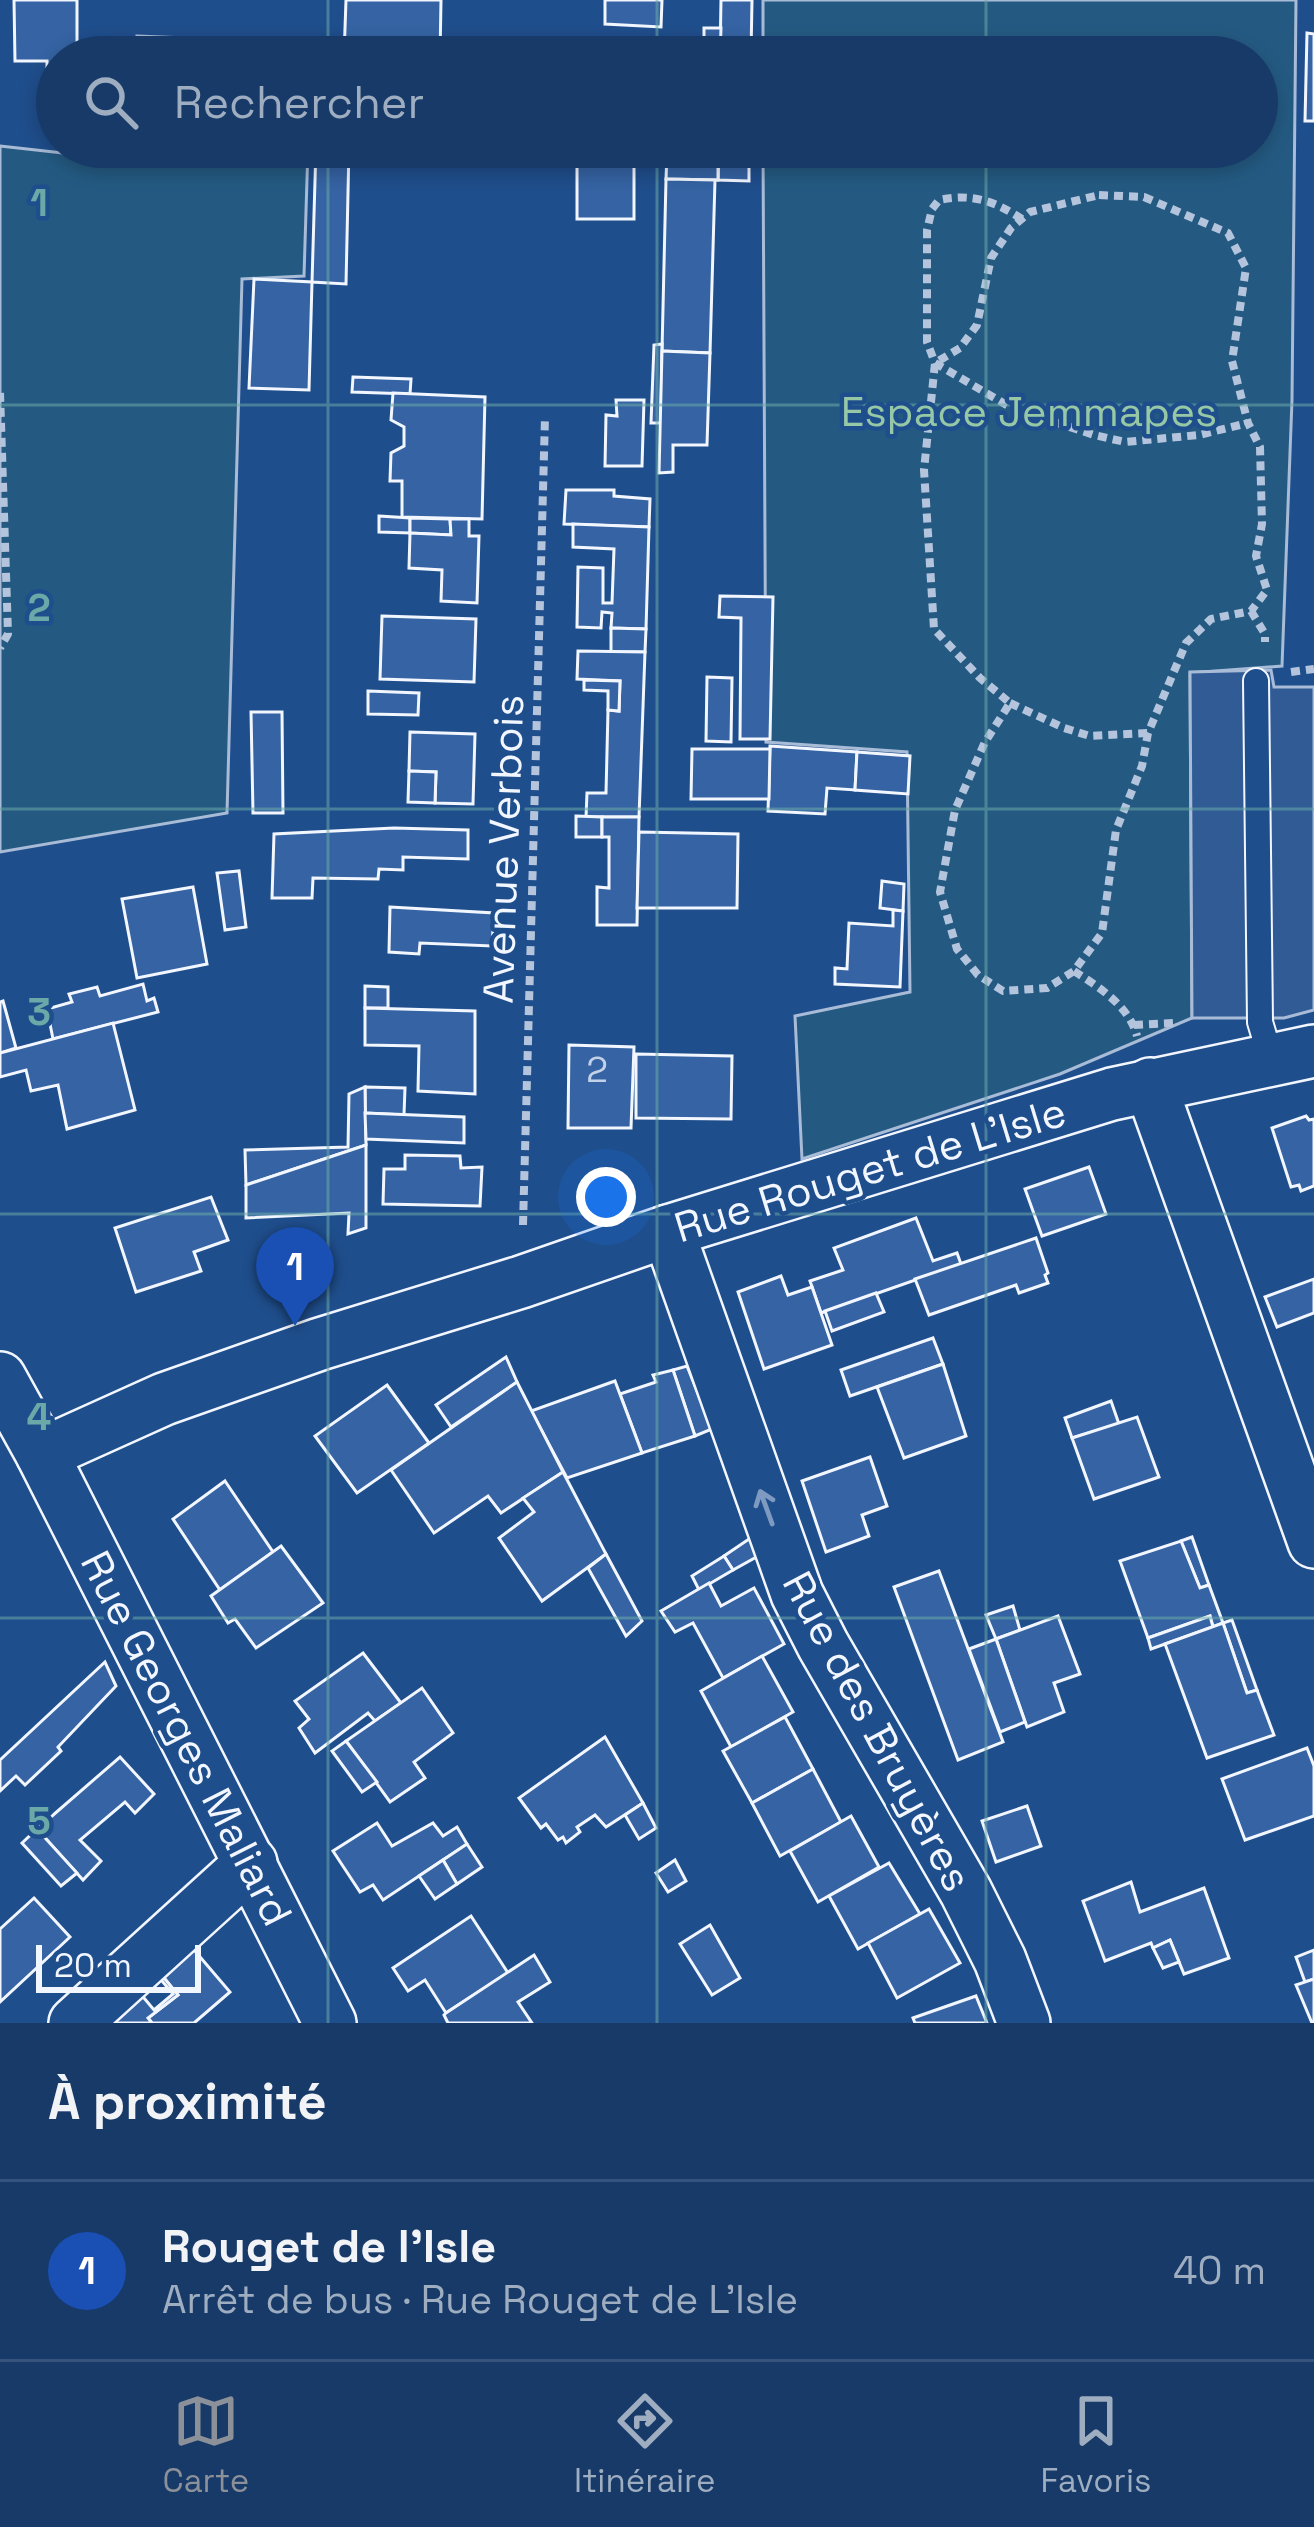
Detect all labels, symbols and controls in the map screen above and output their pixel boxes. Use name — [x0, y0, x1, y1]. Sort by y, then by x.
search box — [36, 36, 1278, 168]
icon: search — [78, 69, 144, 135]
text: Rechercher — [174, 74, 424, 131]
text: 1 — [30, 178, 48, 227]
park label: Espace Jemmapes — [841, 385, 1217, 438]
text: 2 — [27, 583, 51, 632]
street label: Avenue Verbois — [472, 694, 535, 1004]
text: 3 — [27, 987, 51, 1036]
house number: 2 — [586, 1047, 608, 1093]
street label: Rue Rouget de L'Isle — [668, 1085, 1072, 1254]
your location — [576, 1167, 636, 1227]
pin: 1 — [256, 1227, 334, 1326]
text: 4 — [27, 1392, 51, 1441]
one-way arrow — [754, 1489, 775, 1526]
street label: Rue Georges Maliard — [69, 1542, 304, 1935]
street label: Rue des Bruyères — [771, 1562, 984, 1900]
text: 5 — [27, 1796, 51, 1845]
scale bar — [36, 1939, 201, 1992]
text: 20 m — [54, 1945, 132, 1987]
text: À proximité — [48, 2069, 327, 2134]
text: Rouget de l'Isle — [162, 2218, 496, 2275]
text: 1 — [78, 2246, 96, 2295]
text: 40 m — [1173, 2246, 1266, 2295]
text: Arrêt de bus · Rue Rouget de L'Isle — [162, 2275, 798, 2324]
tab: Carte — [162, 2388, 249, 2502]
tab: Itinéraire — [574, 2388, 716, 2502]
tab: Favoris — [1040, 2388, 1152, 2502]

